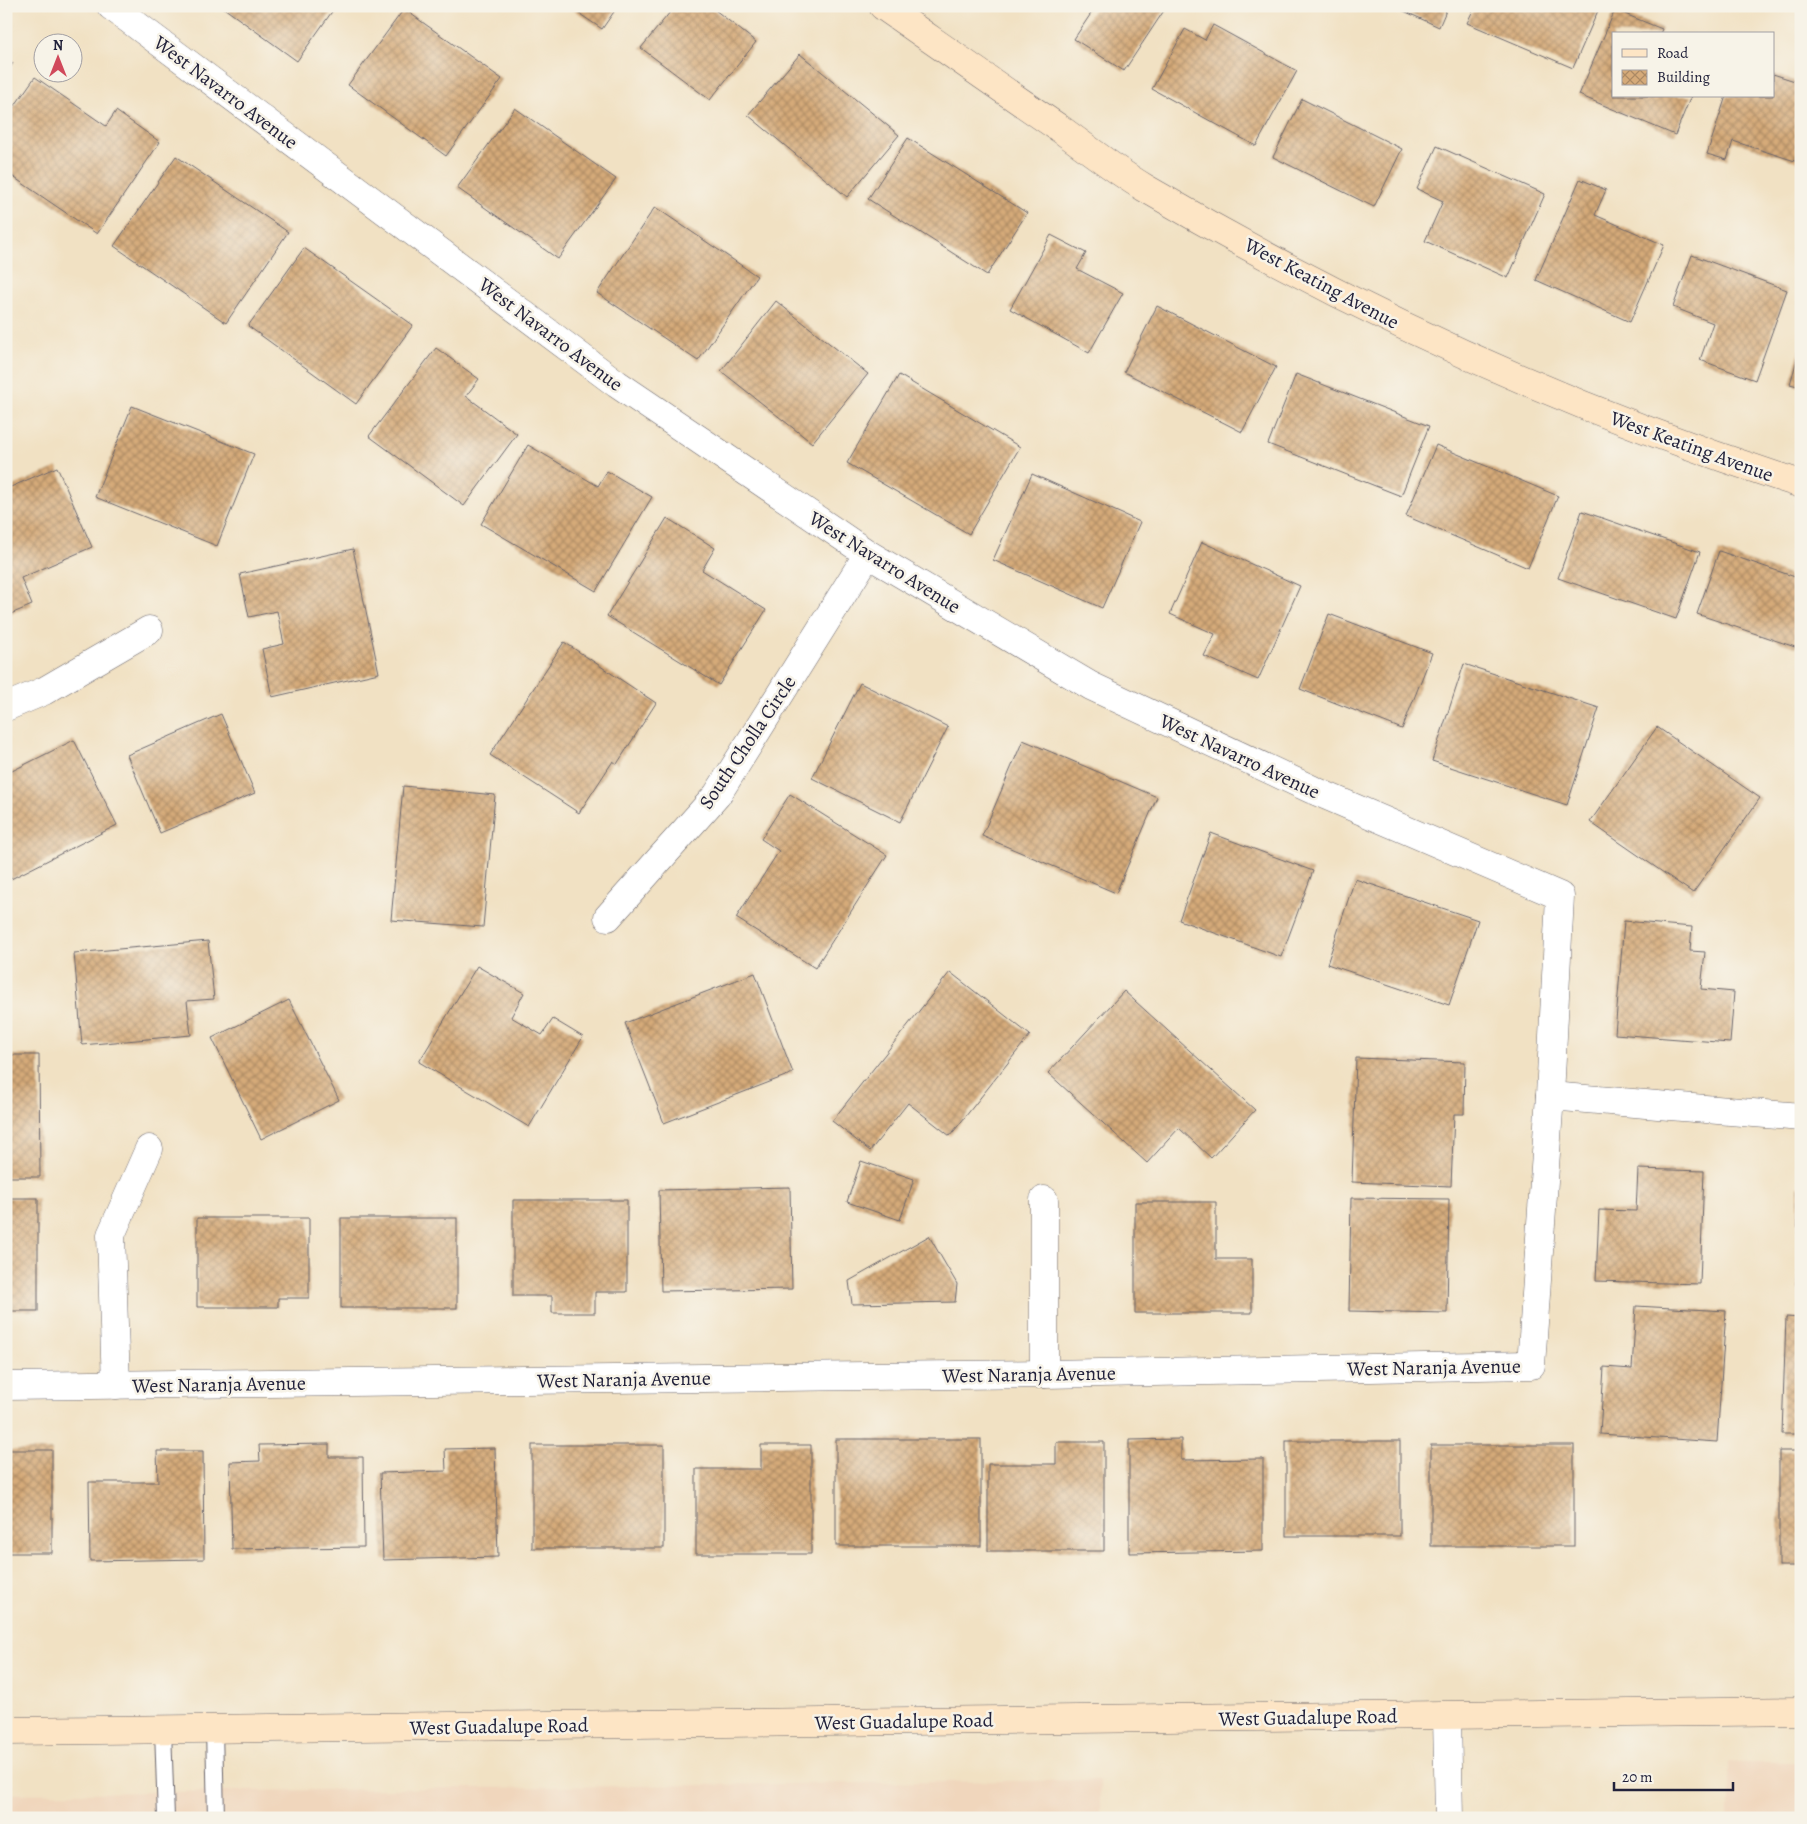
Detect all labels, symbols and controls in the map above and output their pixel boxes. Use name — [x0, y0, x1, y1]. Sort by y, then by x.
street label: West Navarro Avenue — [147, 29, 303, 156]
north arrow — [32, 32, 82, 82]
legend — [1612, 32, 1774, 98]
text: N — [53, 36, 63, 55]
text: Road — [1657, 43, 1689, 63]
text: Building — [1657, 67, 1710, 87]
street label: West Keating Avenue — [1239, 231, 1404, 336]
street label: West Navarro Avenue — [472, 271, 628, 398]
street label: West Keating Avenue — [1606, 404, 1777, 489]
street label: West Navarro Avenue — [803, 504, 966, 620]
street label: South Cholla Circle — [693, 670, 802, 814]
street label: West Navarro Avenue — [1154, 707, 1324, 805]
street label: West Naranja Avenue — [1346, 1352, 1521, 1383]
street label: West Naranja Avenue — [941, 1359, 1116, 1390]
street label: West Naranja Avenue — [536, 1364, 711, 1395]
street label: West Naranja Avenue — [131, 1369, 306, 1400]
street label: West Guadalupe Road — [1217, 1702, 1398, 1733]
street label: West Guadalupe Road — [813, 1706, 994, 1737]
street label: West Guadalupe Road — [408, 1711, 589, 1742]
scale bar — [1614, 1759, 1733, 1791]
text: 20 m — [1622, 1767, 1653, 1787]

